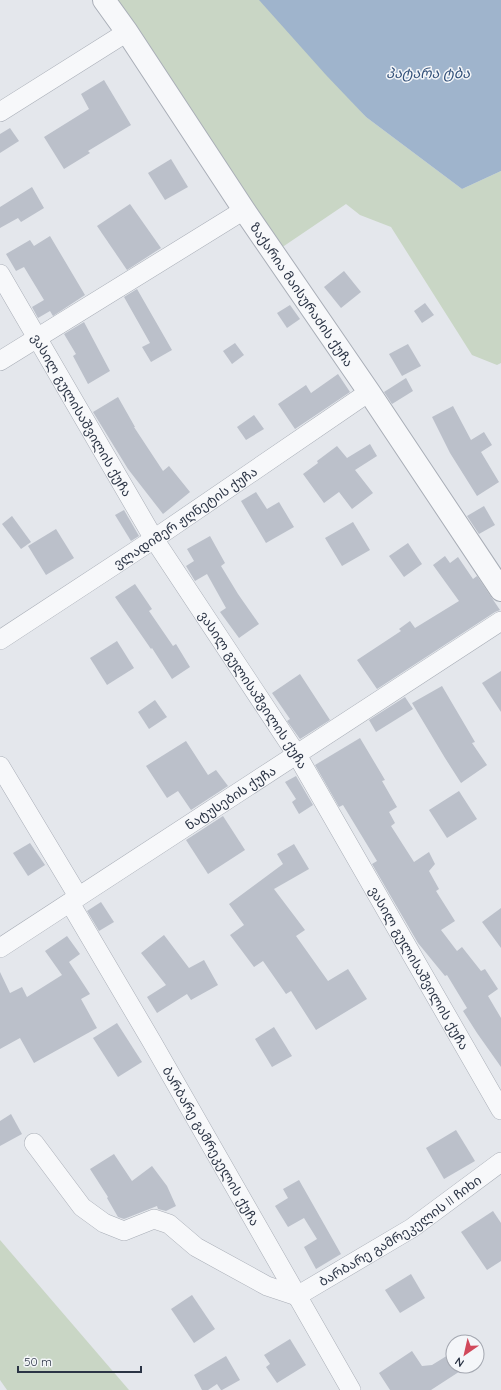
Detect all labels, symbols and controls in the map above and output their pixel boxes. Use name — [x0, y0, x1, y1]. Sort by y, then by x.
water label: პატარა ტბა — [386, 64, 470, 82]
street label: ზაქარია მაისურაძის ქუჩა — [247, 220, 357, 370]
street label: ვასილ გულისაშვილის ქუჩა — [28, 331, 135, 499]
street label: ვლადიმერ ჟღნეტის ქუჩა — [110, 463, 260, 572]
street label: ვასილ გულისაშვილის ქუჩა — [196, 608, 311, 771]
street label: ნატუსების ქუჩა — [182, 762, 279, 833]
street label: ვასილ გულისაშვილის ქუჩა — [366, 883, 473, 1052]
street label: ბარბარე გამრეკელის ქუჩა — [160, 1063, 263, 1228]
street label: ბარბარე გამრეკელის II ჩიხი — [316, 1172, 484, 1289]
north arrow — [445, 1334, 485, 1374]
scale bar — [18, 1348, 141, 1374]
text: 50 m — [24, 1354, 52, 1369]
text: N — [452, 1354, 467, 1370]

